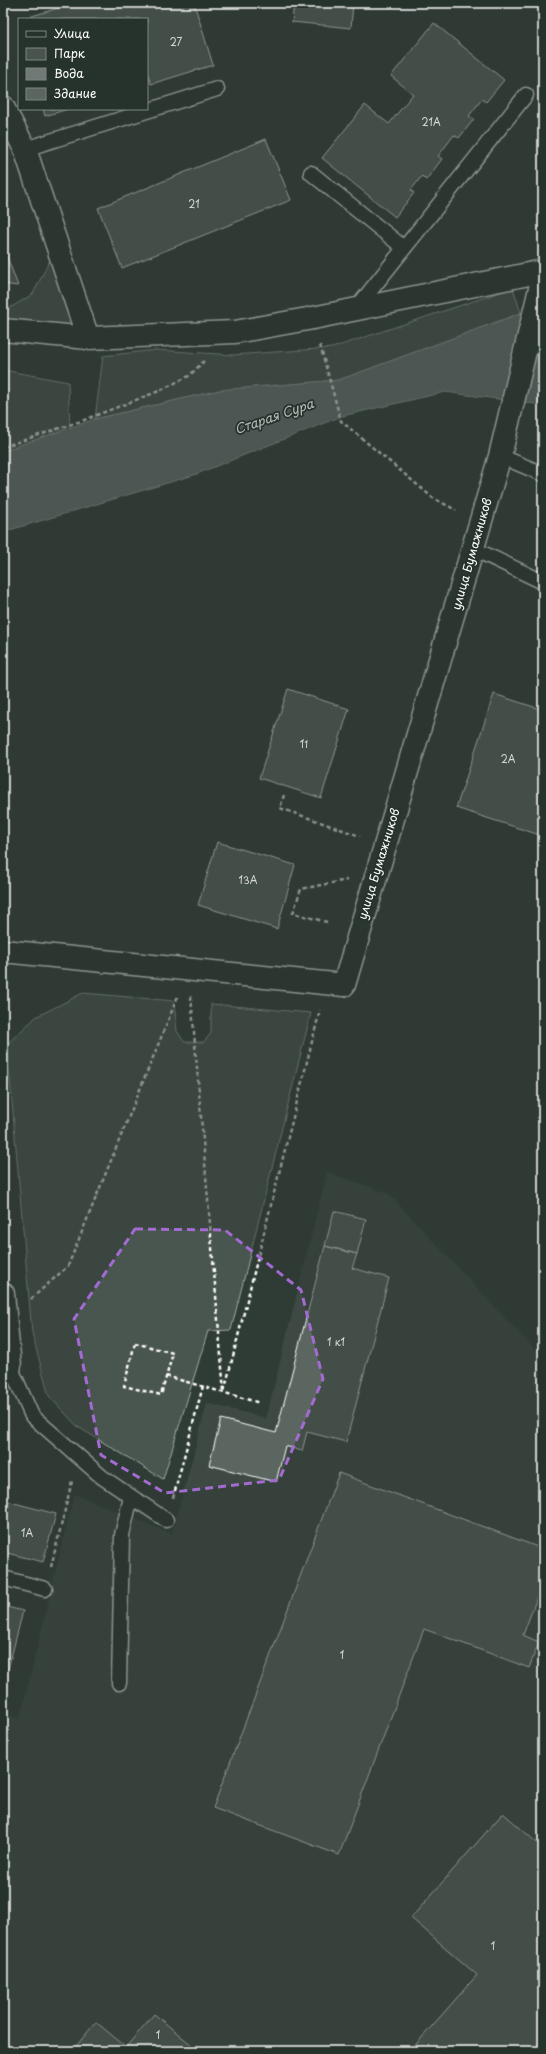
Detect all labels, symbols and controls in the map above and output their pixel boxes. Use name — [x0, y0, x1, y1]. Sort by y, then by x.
legend — [18, 18, 148, 110]
text: Улица — [54, 24, 90, 42]
house number: 27 — [170, 34, 183, 49]
text: Парк — [54, 44, 86, 62]
text: Вода — [54, 64, 84, 82]
text: Здание — [54, 84, 96, 102]
house number: 21А — [421, 114, 441, 129]
house number: 21 — [188, 196, 200, 211]
water label: Старая Сура — [232, 393, 317, 438]
street label: улица Бумажников — [446, 496, 496, 612]
house number: 11 — [300, 736, 308, 751]
house number: 2А — [501, 751, 516, 766]
street label: улица Бумажников — [353, 806, 404, 922]
house number: 13А — [239, 872, 258, 887]
house number: 1 к1 — [327, 1334, 345, 1349]
house number: 1А — [21, 1525, 33, 1540]
house number: 1 — [340, 1647, 344, 1662]
house number: 1 — [491, 1938, 495, 1953]
house number: 1 — [156, 2027, 160, 2042]

